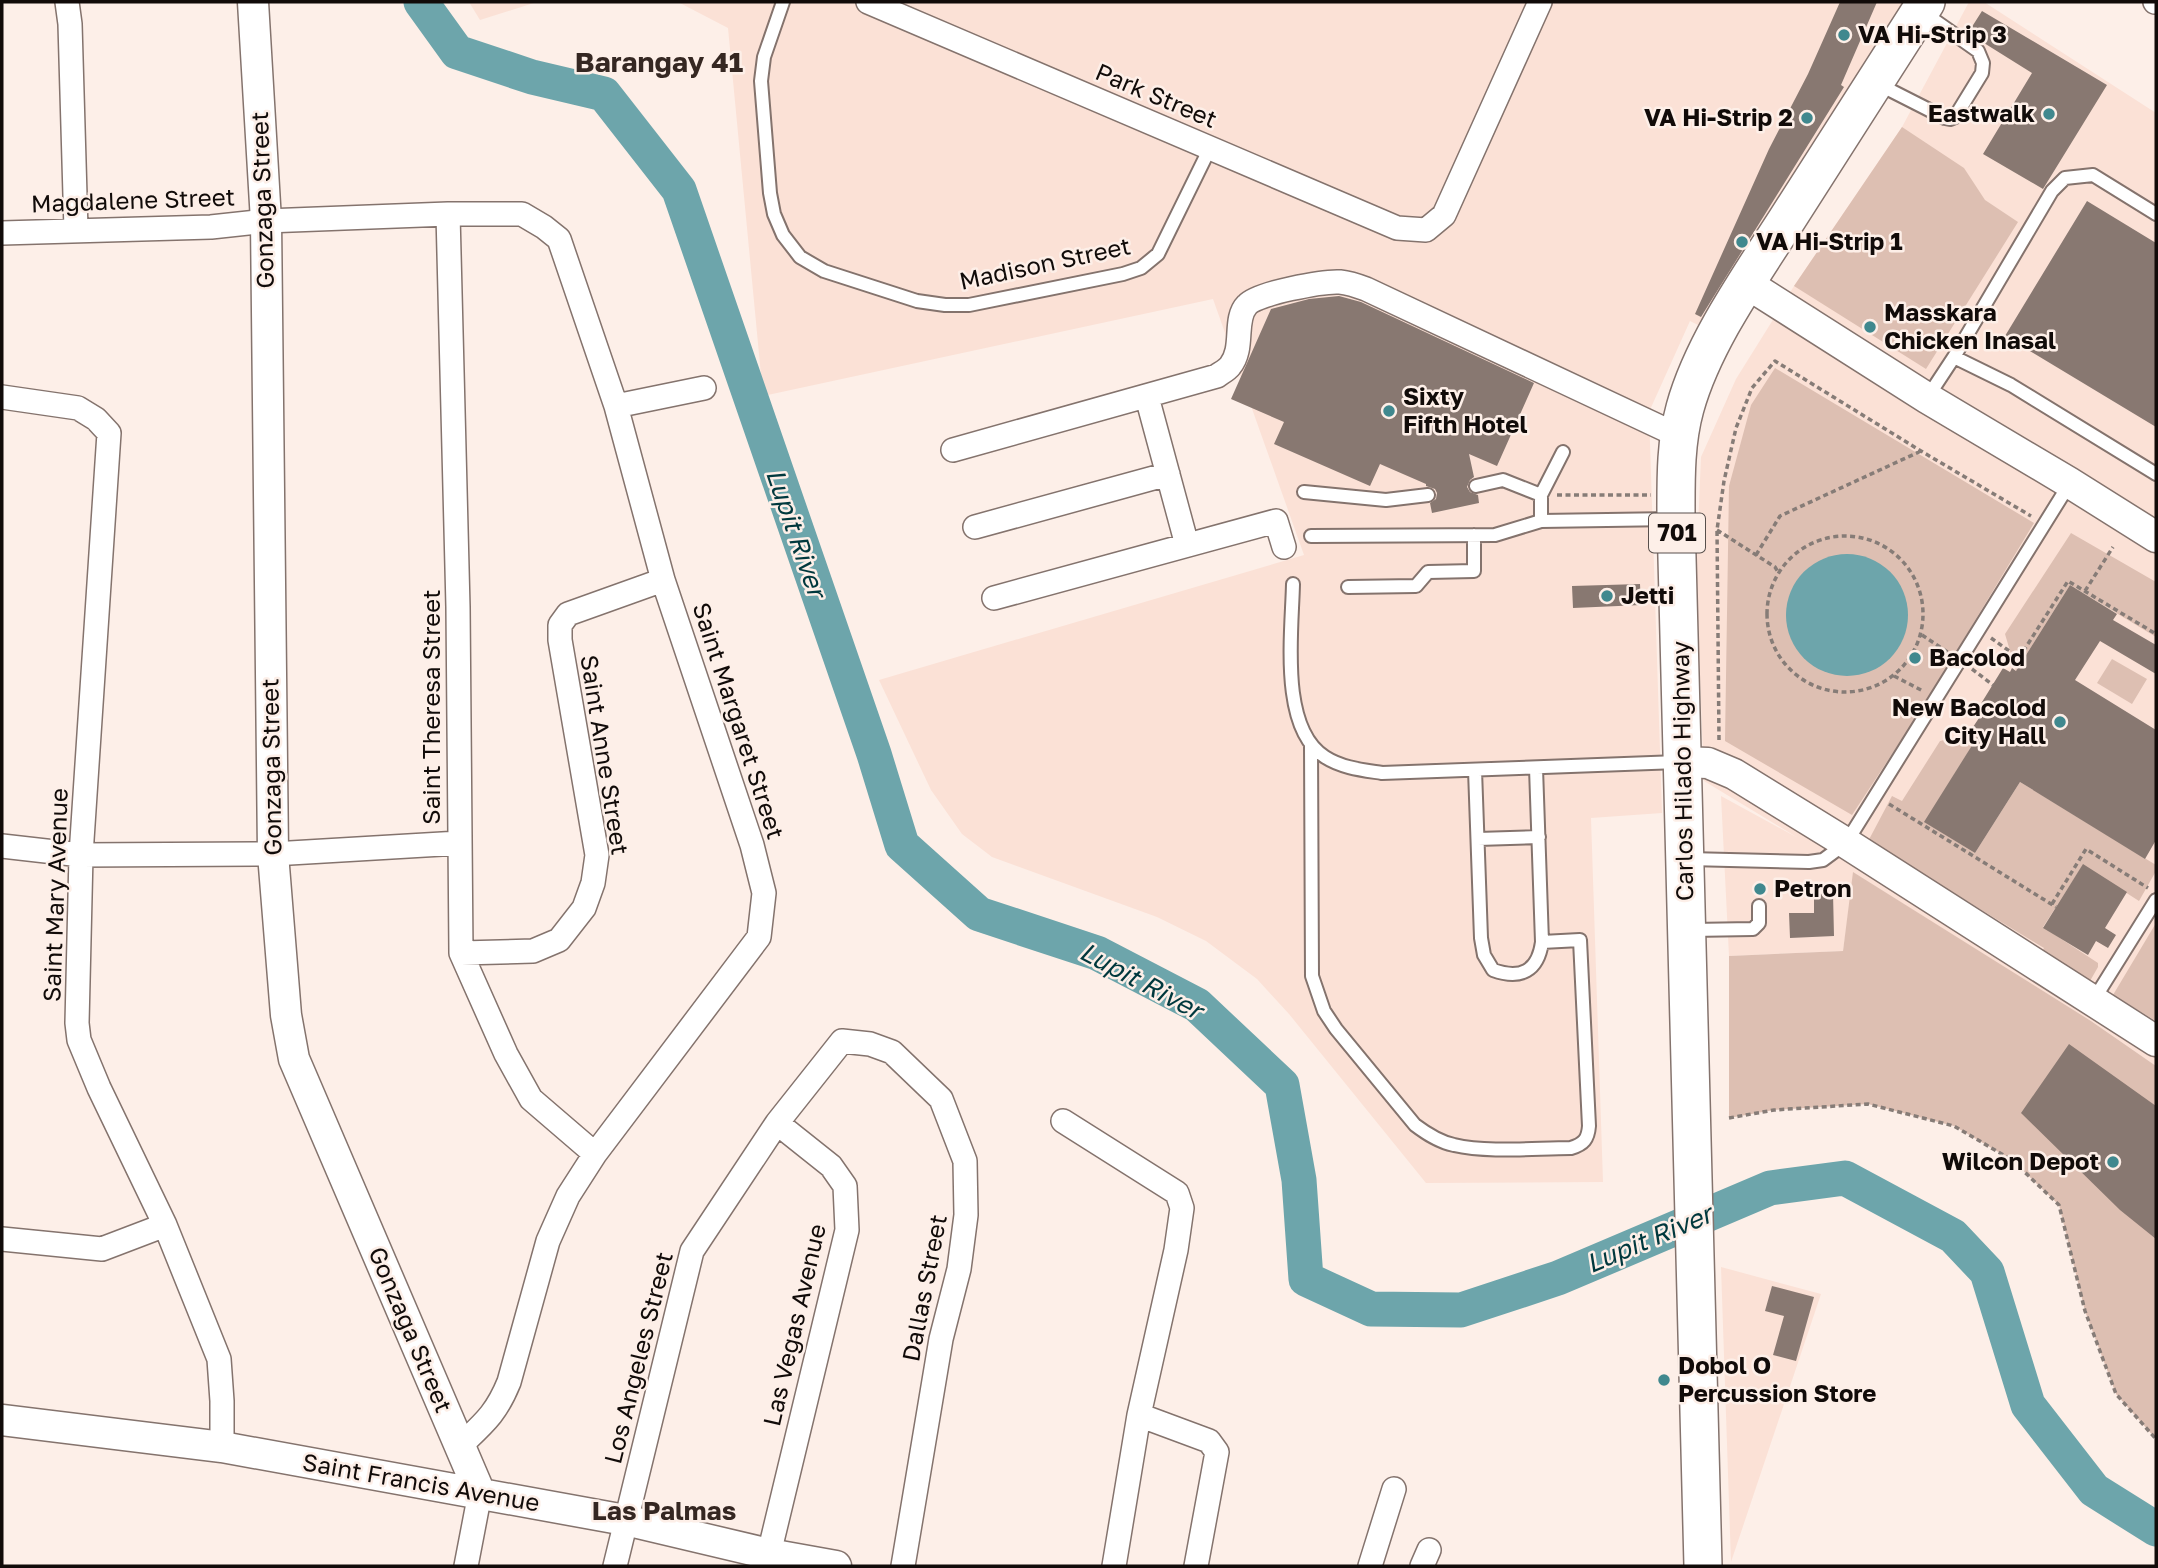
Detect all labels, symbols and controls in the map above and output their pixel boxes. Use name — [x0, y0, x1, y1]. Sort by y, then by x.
place label: VA Hi-Strip 3 — [1858, 19, 2007, 48]
marker: VA Hi-Strip 3 — [1836, 27, 1852, 43]
district label: Barangay 41 — [575, 45, 743, 78]
street label: Park Street — [1092, 56, 1222, 133]
place label: Eastwalk — [1928, 98, 2035, 127]
place label: VA Hi-Strip 2 — [1644, 102, 1793, 131]
marker: Eastwalk — [2041, 106, 2057, 122]
marker: VA Hi-Strip 2 — [1799, 110, 1815, 126]
street label: Gonzaga Street — [244, 111, 279, 289]
street label: Magdalene Street — [30, 181, 236, 218]
place label: VA Hi-Strip 1 — [1756, 226, 1903, 255]
street label: Madison Street — [956, 230, 1133, 295]
marker: VA Hi-Strip 1 — [1734, 234, 1750, 250]
place label: Masskara Chicken Inasal — [1884, 297, 2056, 354]
marker: Masskara Chicken Inasal — [1862, 319, 1878, 335]
place label: Sixty Fifth Hotel — [1403, 381, 1528, 438]
marker: Sixty Fifth Hotel — [1381, 403, 1397, 419]
water label: Lupit River — [760, 465, 834, 605]
road number: 701 — [1649, 513, 1705, 552]
place label: Jetti — [1621, 580, 1674, 609]
marker: Jetti — [1599, 588, 1615, 604]
street label: Saint Theresa Street — [416, 589, 445, 825]
street label: Saint Margaret Street — [688, 599, 791, 842]
street label: Carlos Hilado Highway — [1665, 641, 1698, 901]
place label: Bacolod — [1929, 642, 2025, 671]
marker: Bacolod — [1907, 650, 1923, 666]
street label: Saint Anne Street — [575, 653, 636, 857]
street label: Gonzaga Street — [254, 678, 287, 856]
place label: New Bacolod City Hall — [1892, 692, 2046, 749]
marker: New Bacolod City Hall — [2052, 714, 2068, 730]
street label: Saint Mary Avenue — [36, 788, 73, 1002]
place label: Petron — [1774, 873, 1851, 902]
marker: Petron — [1752, 881, 1768, 897]
water label: Lupit River — [1075, 935, 1211, 1027]
place label: Wilcon Depot — [1942, 1146, 2099, 1175]
marker: Wilcon Depot — [2105, 1154, 2121, 1170]
water label: Lupit River — [1581, 1197, 1720, 1279]
street label: Dallas Street — [895, 1212, 952, 1364]
street label: Las Vegas Avenue — [756, 1221, 831, 1429]
street label: Gonzaga Street — [363, 1242, 459, 1417]
street label: Los Angeles Street — [597, 1249, 678, 1467]
place label: Dobol O Percussion Store — [1678, 1350, 1876, 1407]
marker: Dobol O Percussion Store — [1656, 1372, 1672, 1388]
street label: Saint Francis Avenue — [300, 1446, 542, 1517]
district label: Las Palmas — [592, 1495, 736, 1526]

